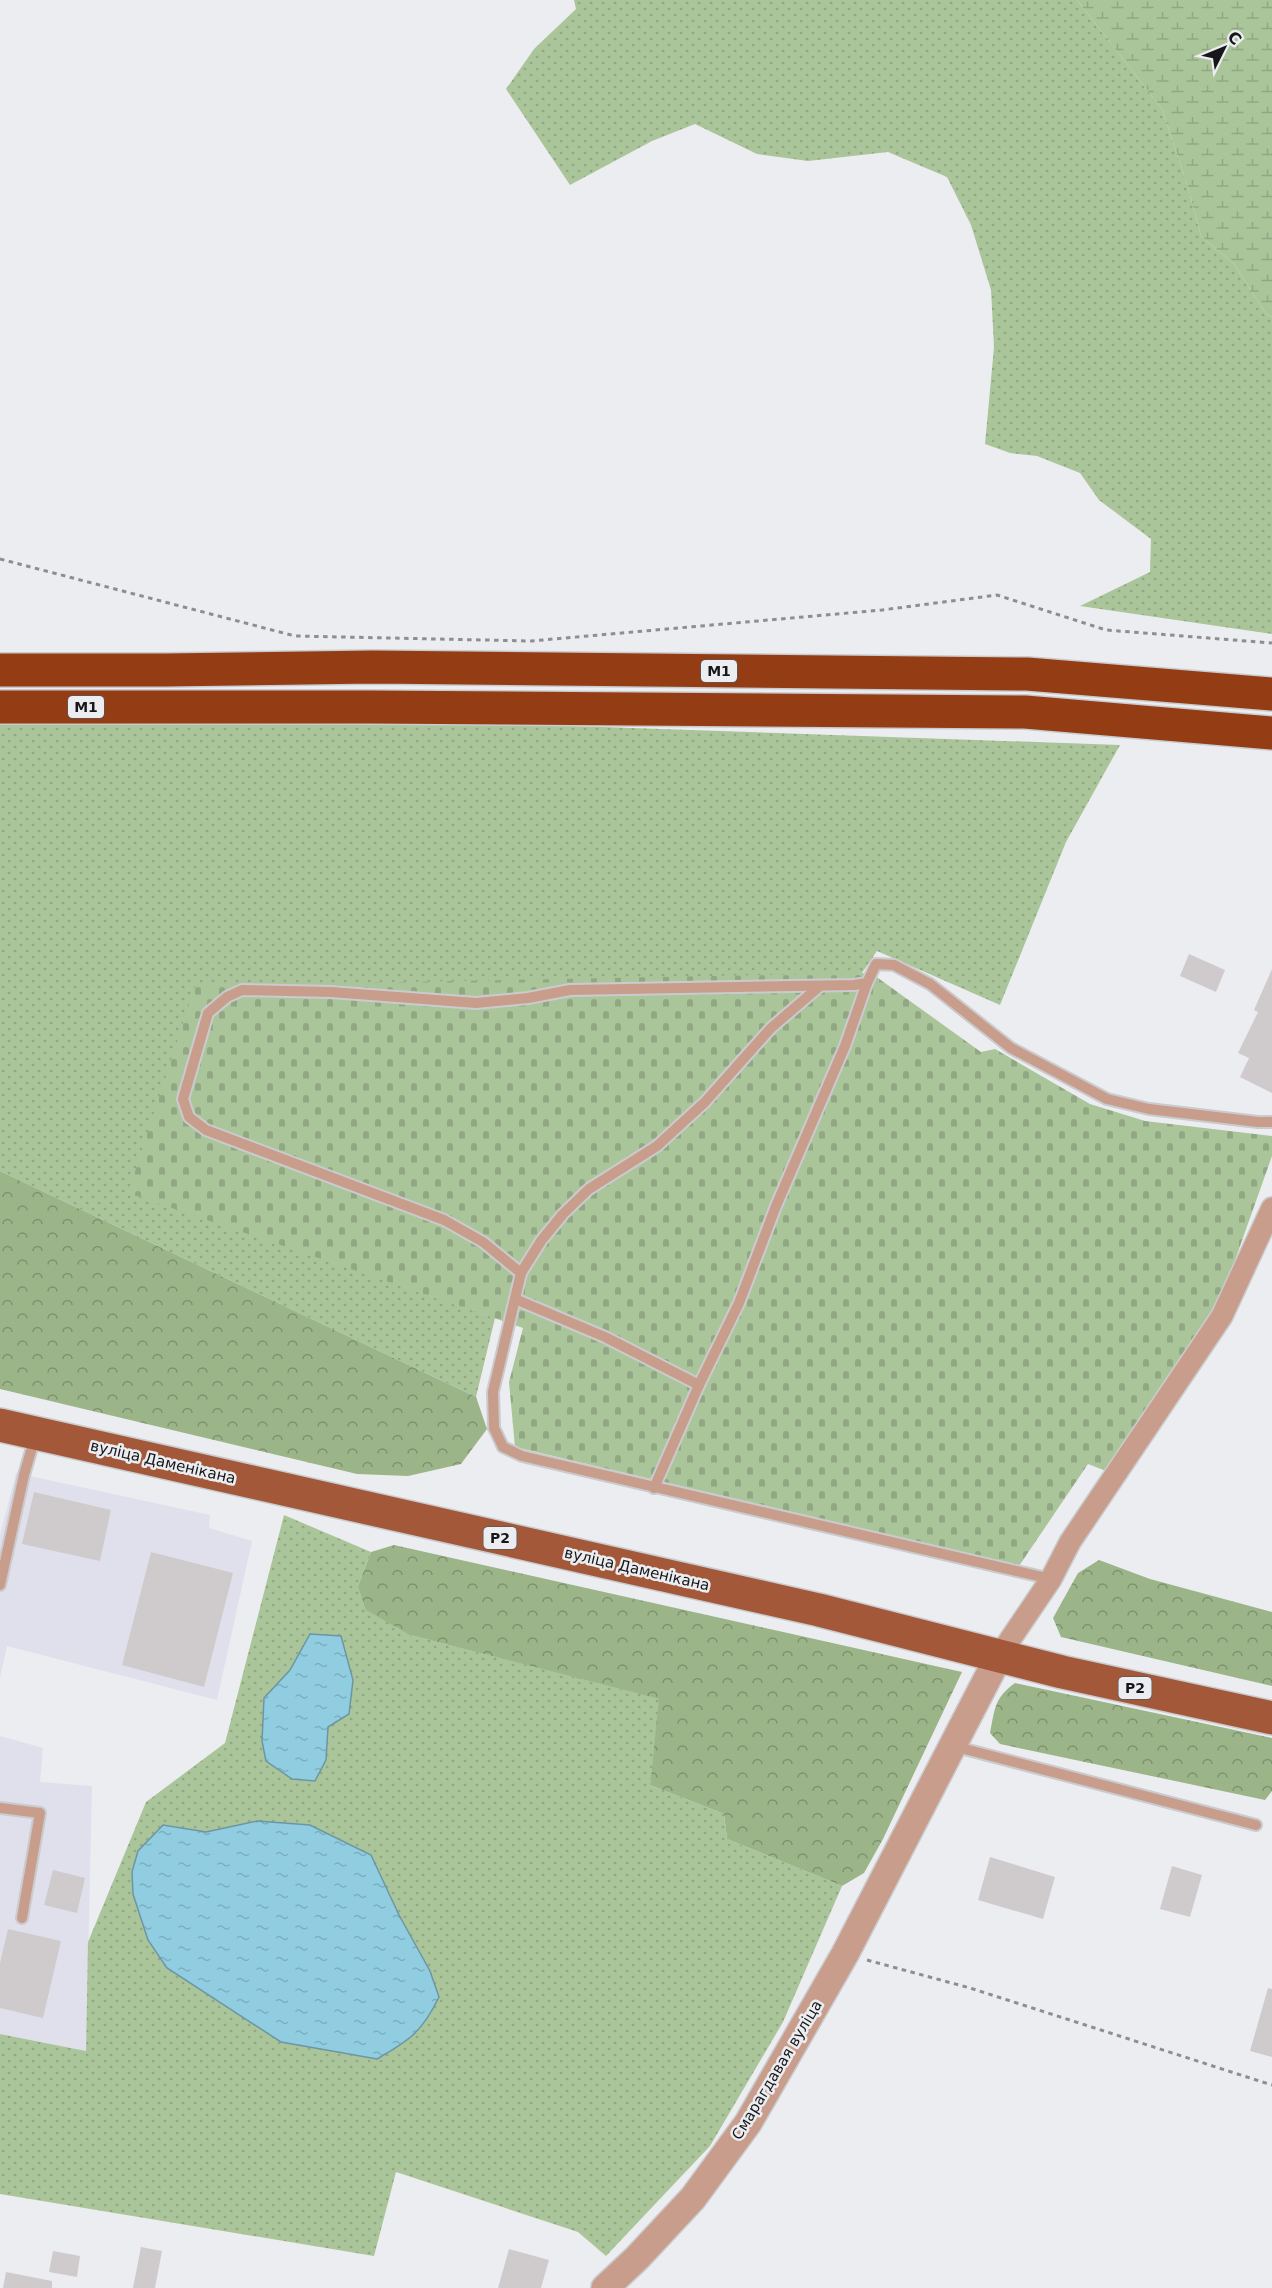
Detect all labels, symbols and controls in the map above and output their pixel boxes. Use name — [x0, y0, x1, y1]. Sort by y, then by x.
north arrow — [1194, 18, 1254, 78]
text: С — [1224, 27, 1246, 49]
road number: М1 — [701, 660, 737, 682]
road number: М1 — [68, 696, 104, 718]
street label: вуліца Даменікана — [89, 1437, 237, 1487]
road number: Р2 — [484, 1527, 516, 1549]
street label: вуліца Даменікана — [563, 1544, 711, 1594]
road number: Р2 — [1118, 1677, 1152, 1699]
street label: Смарагдавая вуліца — [728, 1997, 826, 2143]

